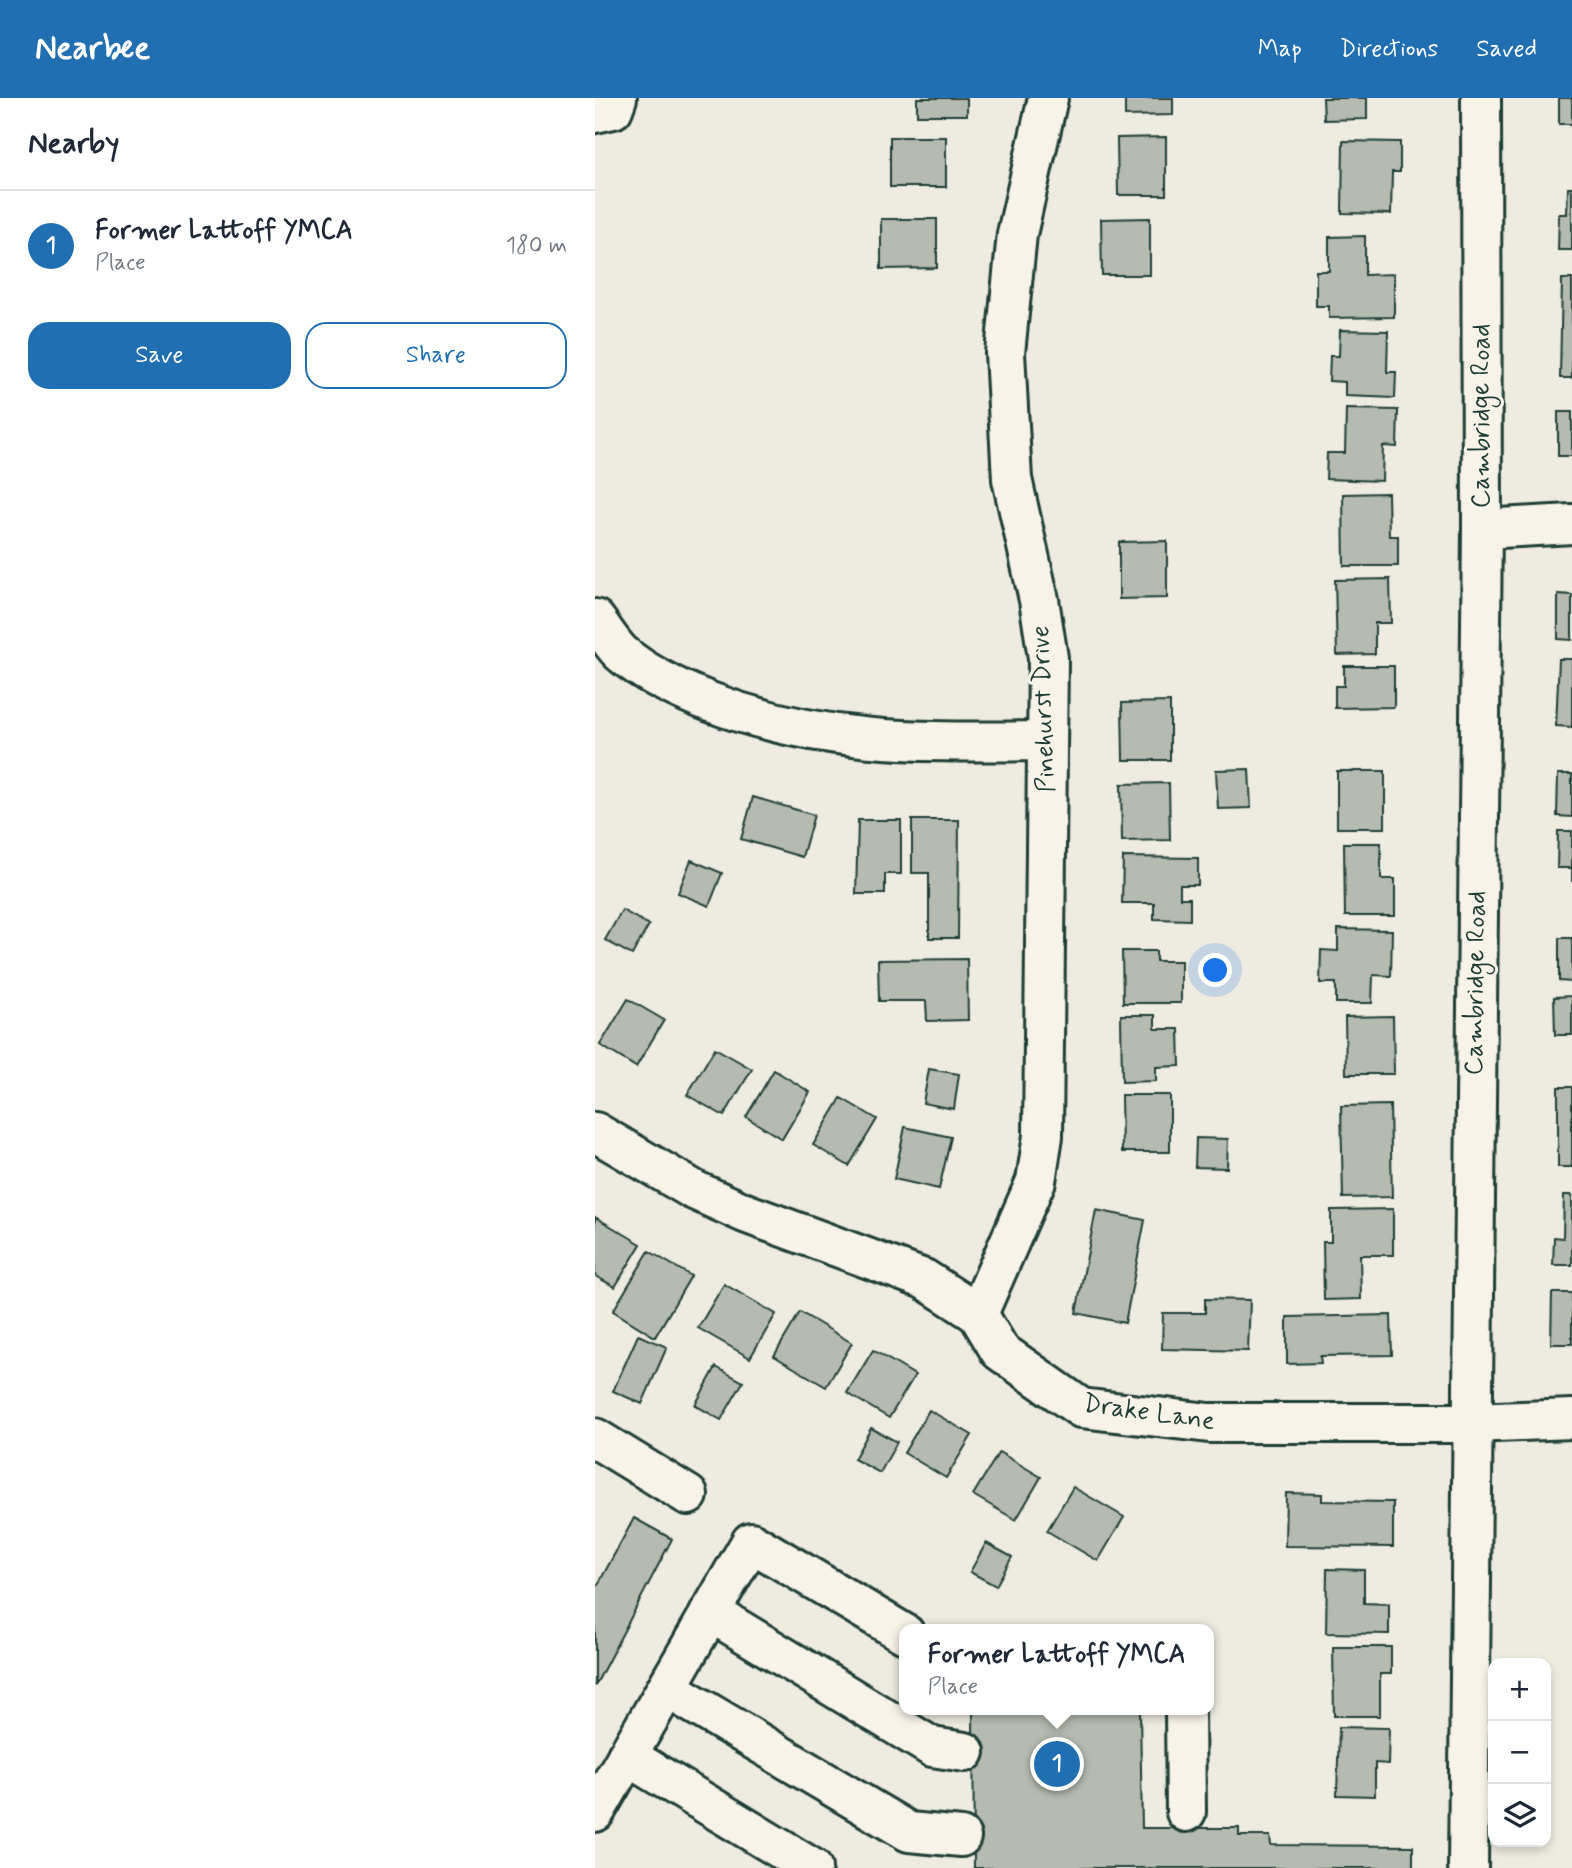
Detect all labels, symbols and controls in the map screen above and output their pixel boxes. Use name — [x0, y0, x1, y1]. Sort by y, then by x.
text: Nearbee — [35, 27, 150, 71]
text: Map — [1258, 34, 1302, 65]
text: Directions — [1340, 34, 1438, 65]
text: Saved — [1476, 34, 1537, 65]
text: Nearby — [28, 124, 119, 163]
text: Former Lattoff YMCA — [95, 214, 353, 248]
text: 1 — [46, 231, 56, 261]
text: 180 m — [506, 231, 567, 261]
text: Place — [95, 248, 146, 278]
button: Save — [28, 322, 291, 389]
button: Share — [305, 322, 567, 389]
street label: Cambridge Road — [1465, 324, 1501, 508]
street label: Pinehurst Drive — [1024, 625, 1064, 793]
street label: Cambridge Road — [1457, 890, 1497, 1076]
your location — [1198, 953, 1232, 987]
street label: Drake Lane — [1081, 1387, 1217, 1439]
popup — [899, 1624, 1214, 1715]
text: Former Lattoff YMCA — [928, 1638, 1185, 1672]
map controls — [1488, 1658, 1551, 1847]
button: + — [1488, 1658, 1551, 1721]
text: Place — [928, 1672, 978, 1702]
button: − — [1488, 1721, 1551, 1784]
pin: 1 — [1034, 1738, 1080, 1790]
button: layers — [1488, 1784, 1551, 1847]

